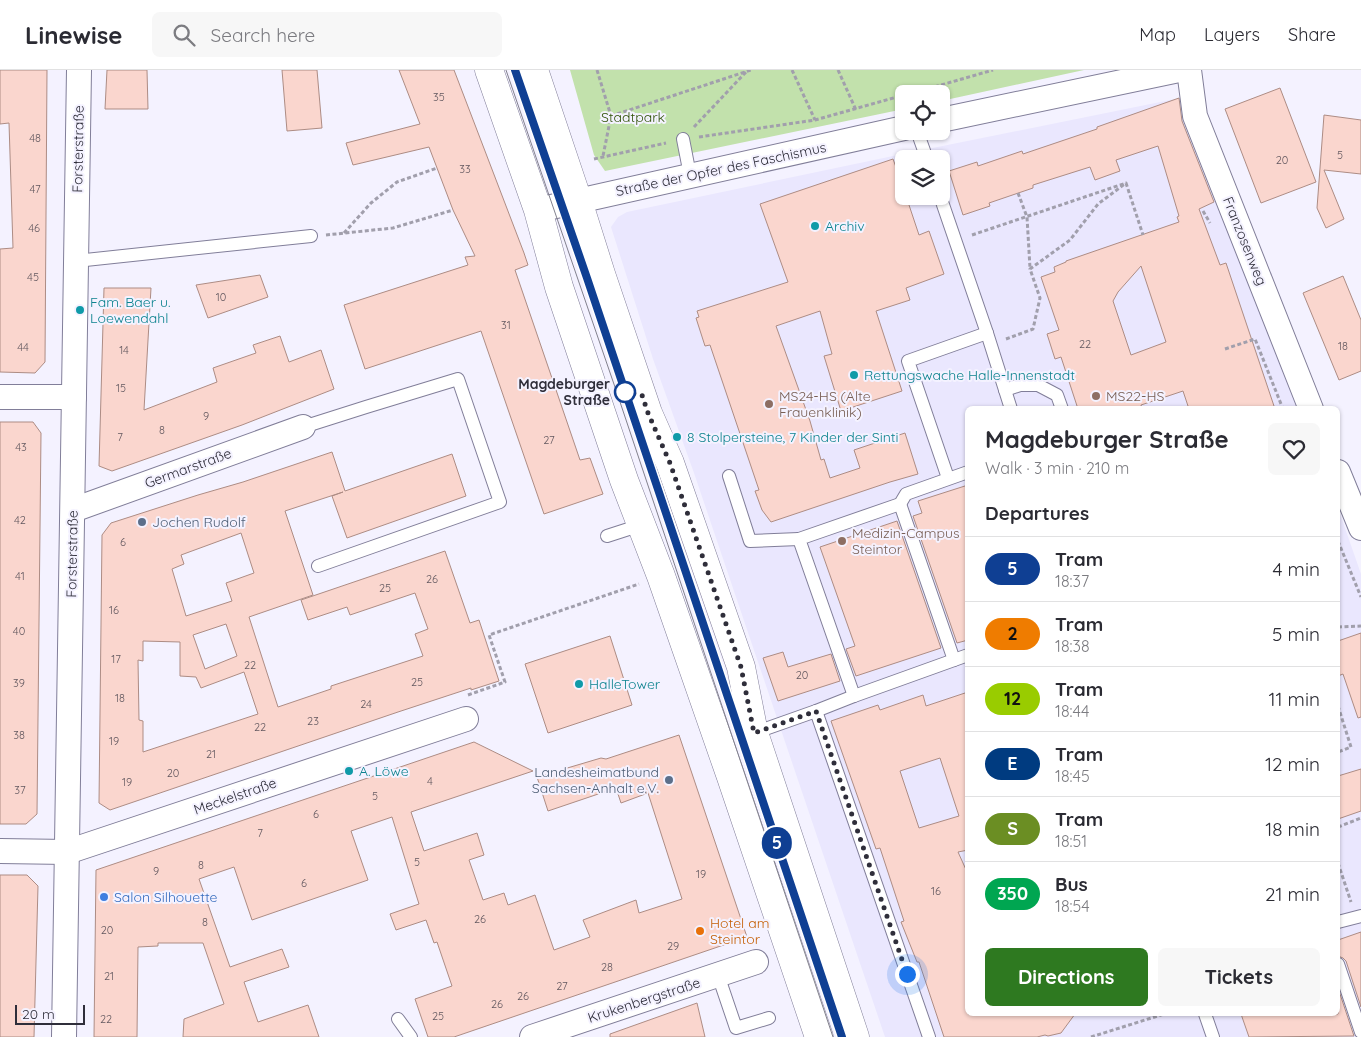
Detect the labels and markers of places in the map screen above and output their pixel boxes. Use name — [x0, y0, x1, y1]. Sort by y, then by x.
place label: Archiv — [825, 217, 865, 235]
marker: Archiv — [809, 220, 821, 232]
place label: Fam. Baer u. Loewendahl — [90, 293, 170, 327]
marker: Fam. Baer u. Loewendahl — [74, 304, 86, 316]
place label: Rettungswache Halle-Innenstadt — [864, 366, 1075, 384]
marker: Rettungswache Halle-Innenstadt — [848, 369, 860, 381]
place label: Magdeburger Straße — [518, 375, 610, 409]
marker: Magdeburger Straße — [614, 381, 636, 403]
place label: MS24-HS (Alte Frauenklinik) — [779, 387, 871, 421]
place label: MS22-HS — [1106, 387, 1164, 405]
marker: MS22-HS — [1090, 390, 1102, 402]
marker: MS24-HS (Alte Frauenklinik) — [763, 398, 775, 410]
place label: 8 Stolpersteine, 7 Kinder der Sinti — [687, 428, 899, 446]
marker: 8 Stolpersteine, 7 Kinder der Sinti — [671, 431, 683, 443]
place label: Jochen Rudolf — [152, 513, 246, 531]
marker: Jochen Rudolf — [136, 516, 148, 528]
place label: Medizin-Campus Steintor — [852, 524, 960, 558]
marker: Medizin-Campus Steintor — [836, 535, 848, 547]
place label: HalleTower — [589, 675, 661, 693]
marker: HalleTower — [573, 678, 585, 690]
place label: A. Löwe — [359, 762, 409, 780]
place label: Landesheimatbund Sachsen-Anhalt e.V. — [532, 763, 659, 797]
marker: A. Löwe — [343, 765, 355, 777]
marker: Landesheimatbund Sachsen-Anhalt e.V. — [663, 774, 675, 786]
place label: Salon Silhouette — [114, 888, 218, 906]
marker: Salon Silhouette — [98, 891, 110, 903]
place label: Hotel am Steintor — [710, 914, 769, 948]
marker: Hotel am Steintor — [694, 925, 706, 937]

